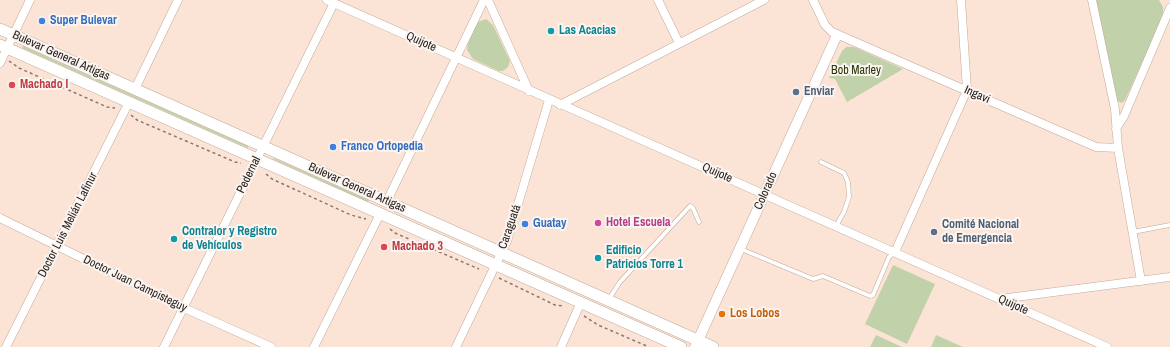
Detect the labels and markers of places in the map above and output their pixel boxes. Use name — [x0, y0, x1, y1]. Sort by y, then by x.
place label: Super Bulevar — [50, 14, 117, 28]
marker: Super Bulevar — [37, 16, 47, 26]
place label: Las Acacias — [559, 24, 616, 38]
marker: Las Acacias — [546, 26, 556, 36]
place label: Machado I — [20, 78, 68, 92]
marker: Machado I — [7, 80, 17, 90]
place label: Enviar — [804, 85, 834, 99]
marker: Enviar — [791, 87, 801, 97]
place label: Franco Ortopedia — [341, 140, 423, 154]
marker: Franco Ortopedia — [328, 142, 338, 152]
place label: Hotel Escuela — [606, 216, 671, 230]
place label: Guatay — [533, 217, 566, 231]
marker: Hotel Escuela — [593, 218, 603, 228]
place label: Comité Nacional de Emergencia — [942, 218, 1019, 246]
marker: Guatay — [520, 219, 530, 229]
place label: Contralor y Registro de Vehículos — [182, 225, 277, 253]
marker: Comité Nacional de Emergencia — [929, 227, 939, 237]
marker: Contralor y Registro de Vehículos — [169, 234, 179, 244]
place label: Machado 3 — [392, 240, 443, 254]
marker: Machado 3 — [379, 242, 389, 252]
place label: Edificio Patricios Torre 1 — [606, 244, 683, 272]
marker: Edificio Patricios Torre 1 — [593, 253, 603, 263]
place label: Los Lobos — [730, 307, 780, 321]
marker: Los Lobos — [717, 309, 727, 319]

